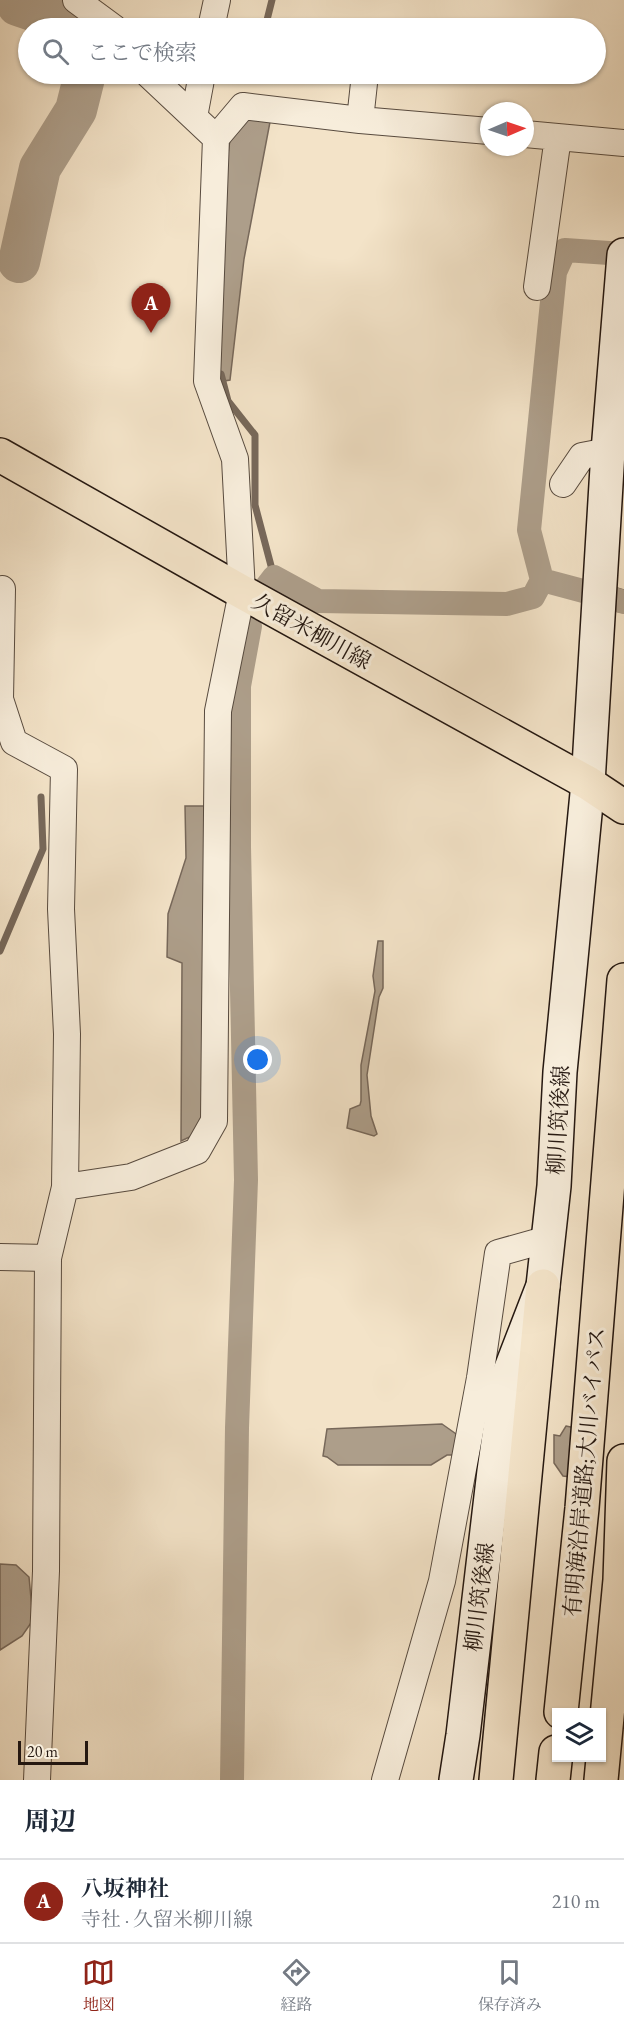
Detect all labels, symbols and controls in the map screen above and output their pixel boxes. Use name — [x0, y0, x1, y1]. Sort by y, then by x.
search box — [18, 18, 606, 84]
icon: search — [39, 35, 72, 68]
text: ここで検索 — [87, 38, 197, 67]
north arrow — [480, 102, 534, 156]
pin: A — [132, 284, 170, 333]
street label: 久留米柳川線 — [247, 587, 377, 676]
your location — [243, 1045, 272, 1074]
street label: 柳川筑後線 — [541, 1064, 576, 1176]
street label: 有明海沿岸道路;大川バイパス — [557, 1326, 612, 1618]
street label: 柳川筑後線 — [458, 1541, 501, 1653]
map controls — [552, 1708, 606, 1762]
button: layers — [552, 1708, 606, 1762]
scale bar — [18, 1738, 88, 1766]
text: 20 m — [27, 1741, 58, 1762]
text: 周辺 — [24, 1804, 76, 1838]
text: 八坂神社 — [81, 1874, 169, 1903]
text: A — [36, 1888, 51, 1914]
text: 210 m — [552, 1888, 600, 1914]
text: 寺社 · 久留米柳川線 — [81, 1906, 253, 1932]
tab: 地図 — [82, 1956, 115, 2015]
tab: 経路 — [280, 1956, 313, 2015]
tab: 保存済み — [478, 1956, 542, 2015]

